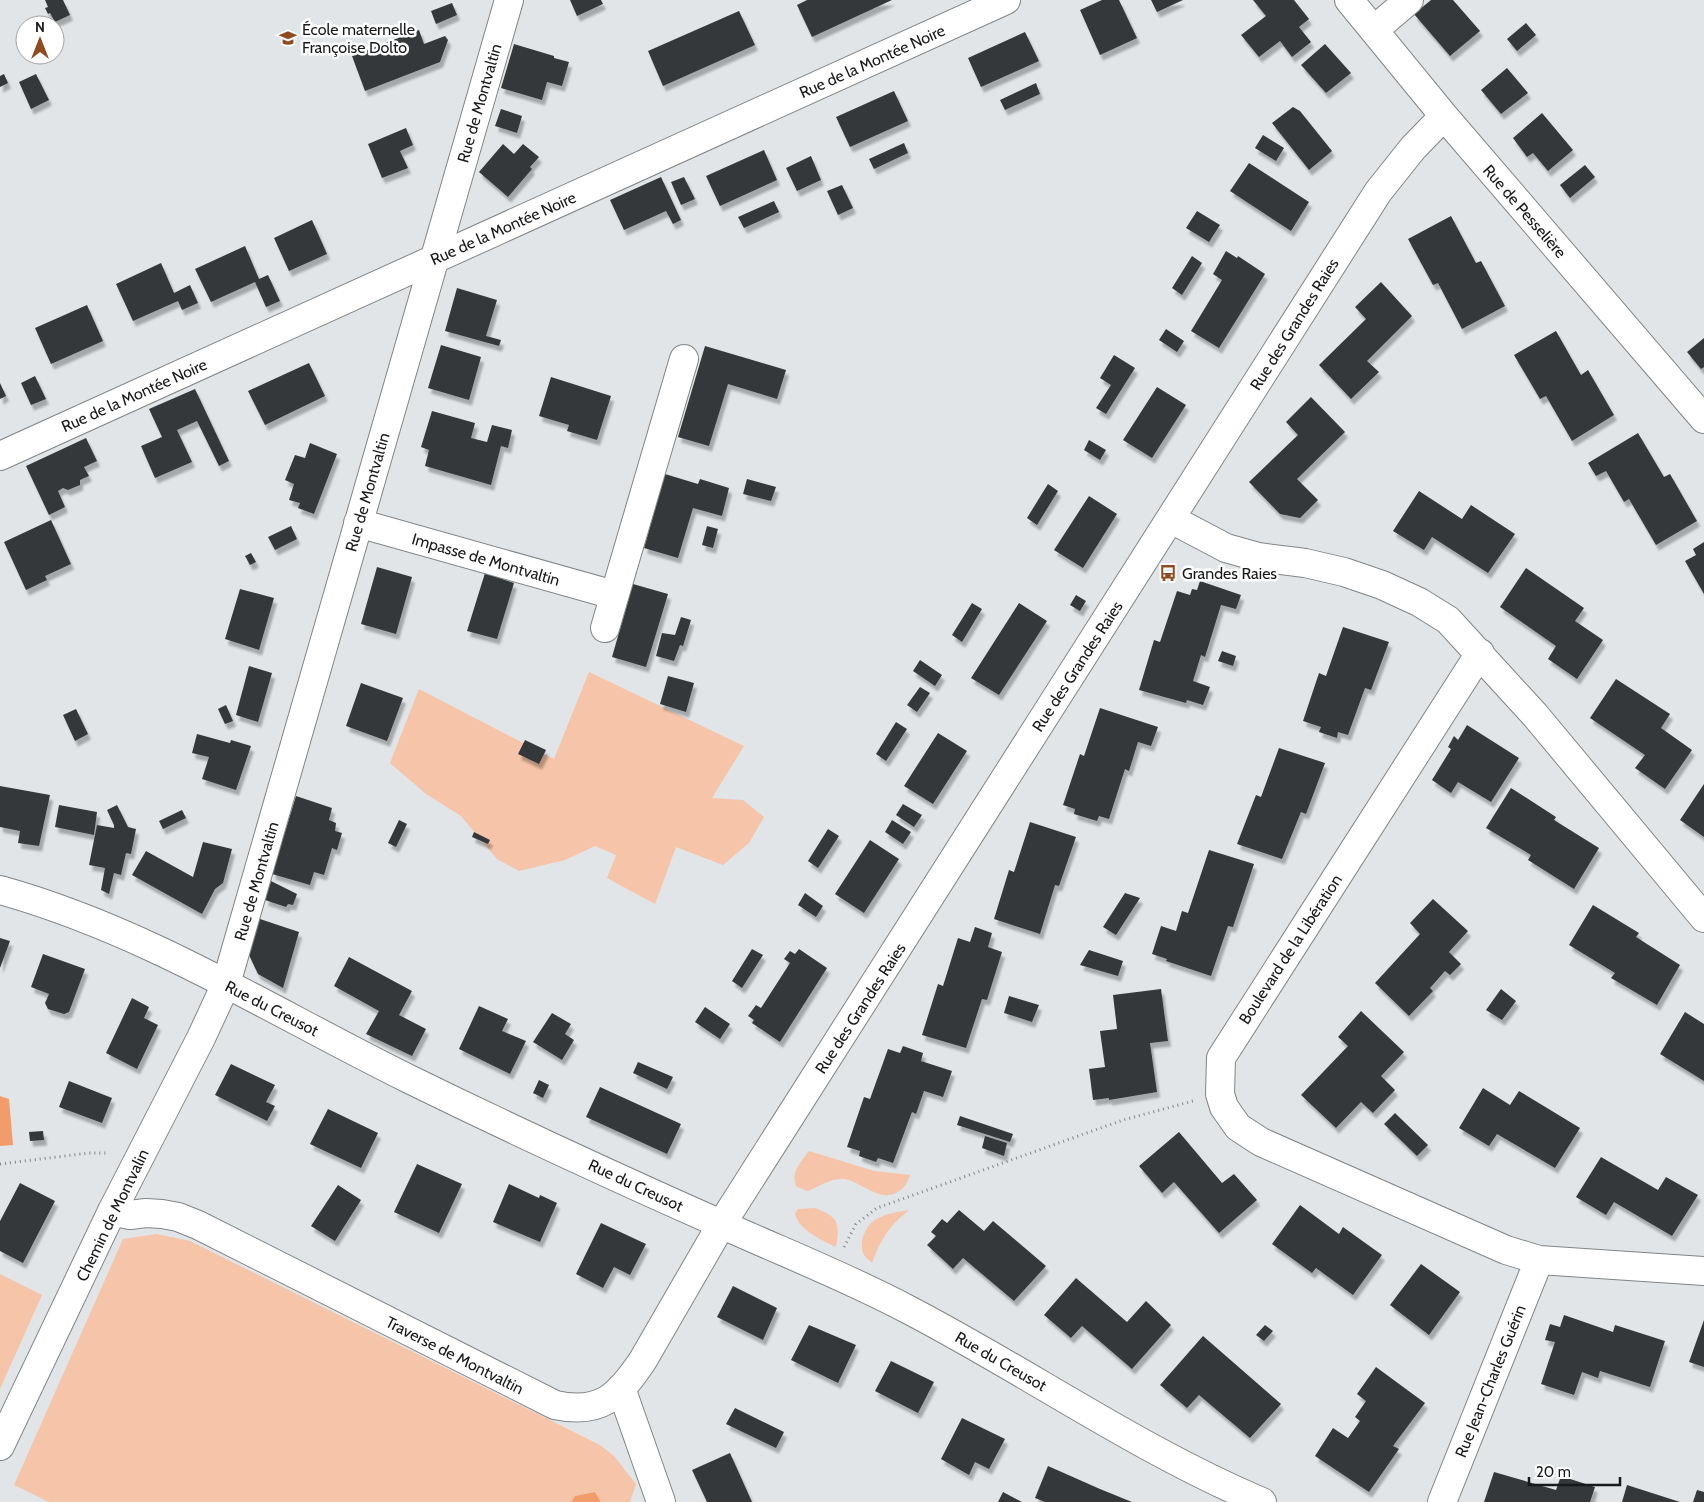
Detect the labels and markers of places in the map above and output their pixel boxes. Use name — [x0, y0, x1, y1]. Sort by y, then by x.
place label: École maternelle Françoise Dolto — [302, 20, 415, 57]
school or university icon: École maternelle Françoise Dolto — [278, 28, 298, 48]
bus stop icon: Grandes Raies — [1158, 563, 1178, 583]
place label: Grandes Raies — [1182, 564, 1277, 583]

